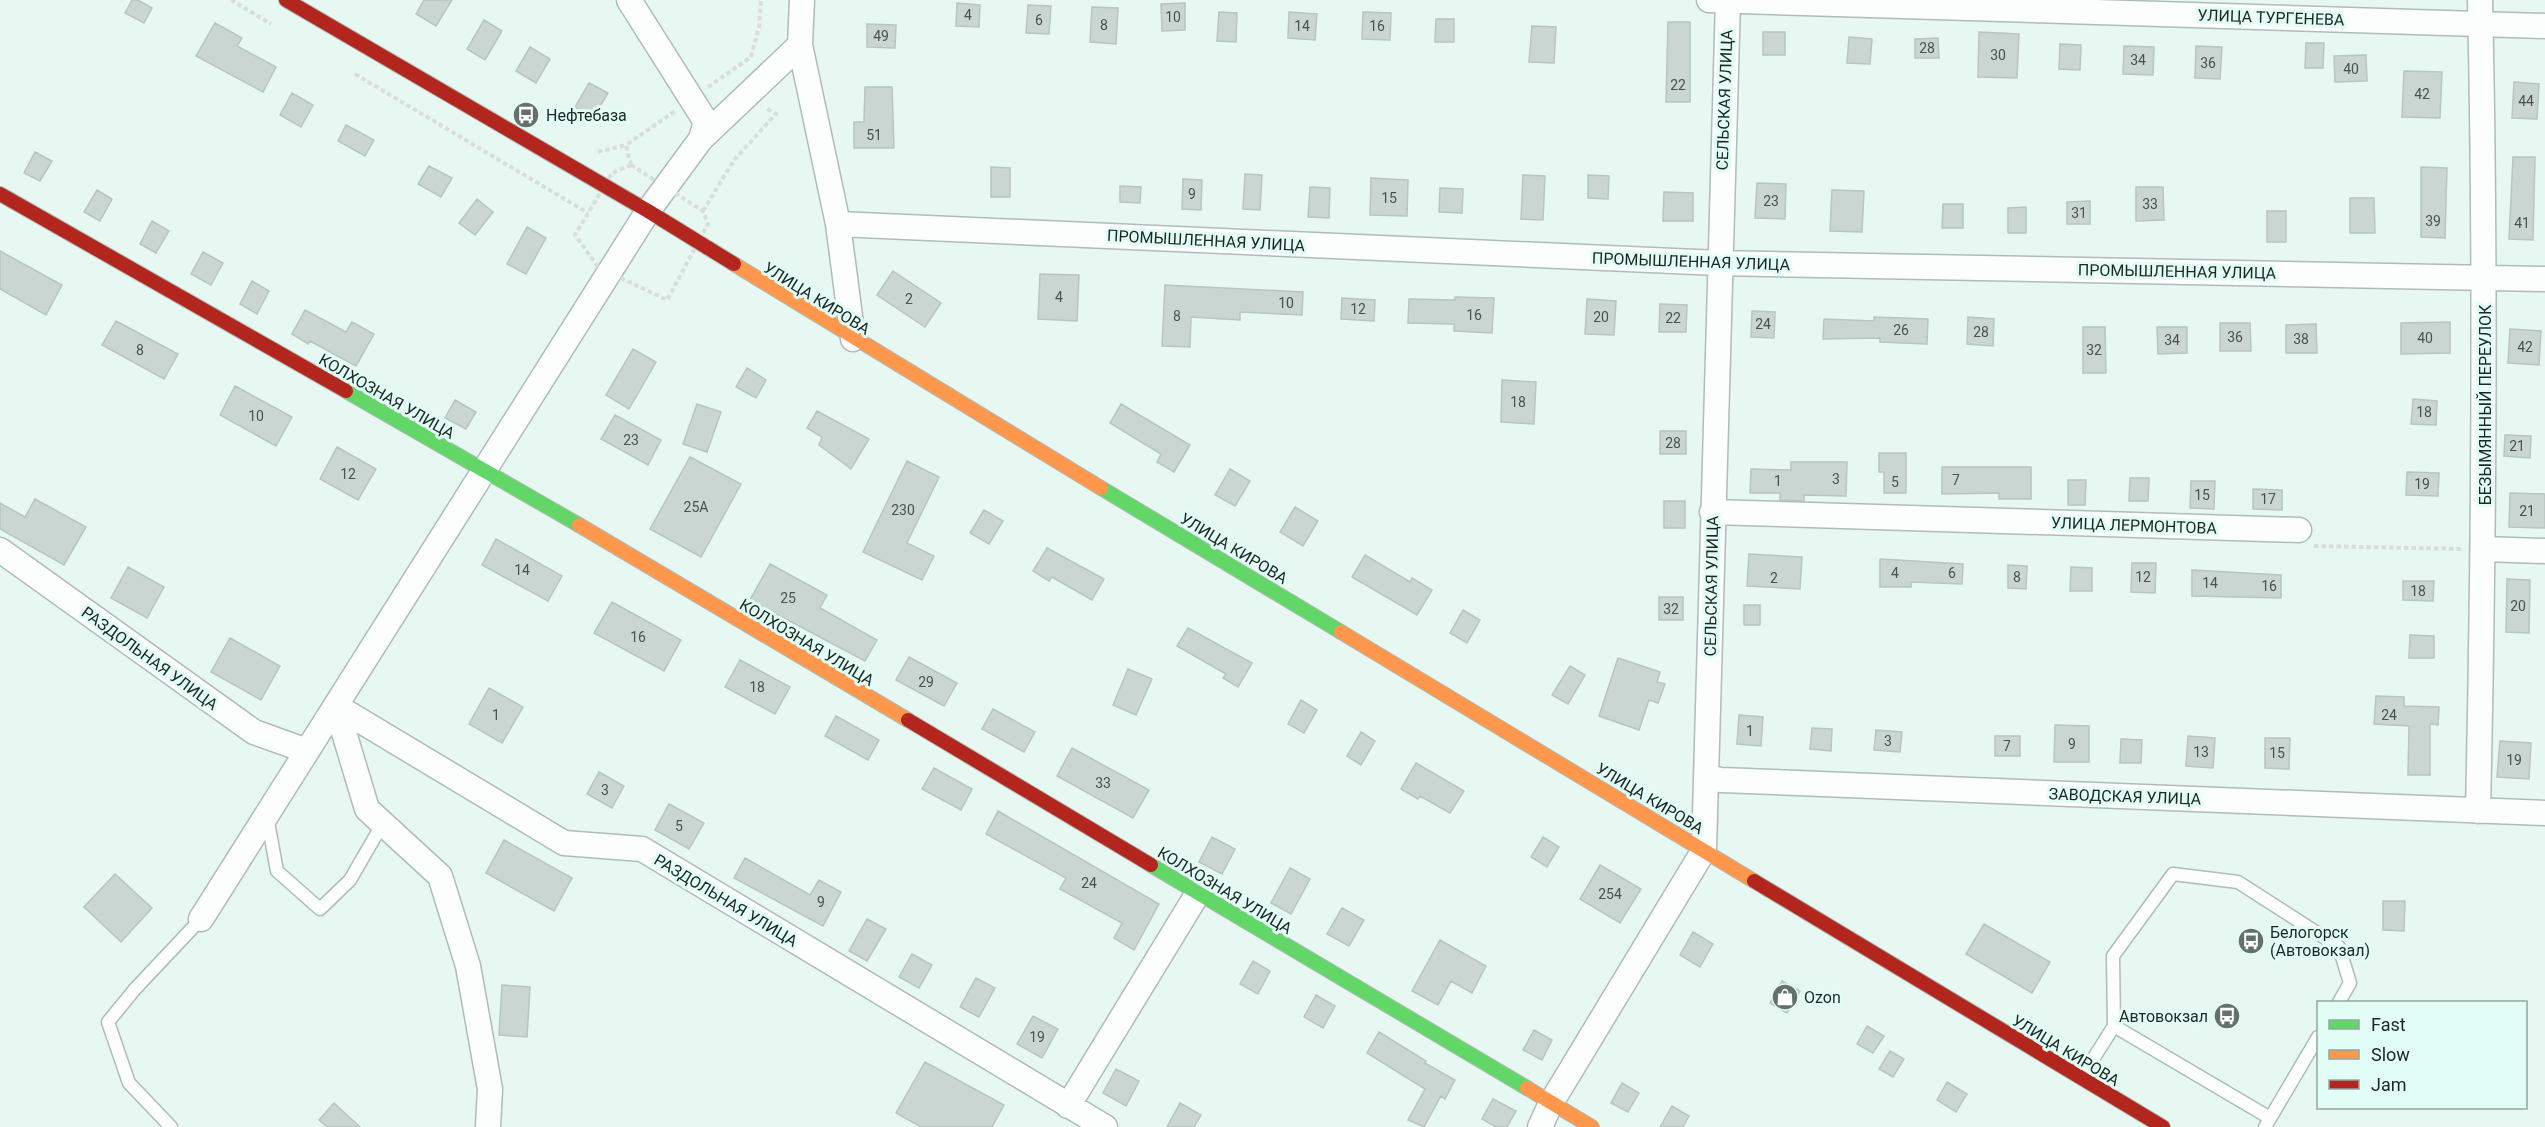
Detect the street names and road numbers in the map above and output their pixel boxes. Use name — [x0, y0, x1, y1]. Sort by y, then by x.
street label: УЛИЦА ТУРГЕНЕВА — [2197, 5, 2345, 30]
street label: СЕЛЬСКАЯ УЛИЦА — [1713, 29, 1736, 171]
street label: ПРОМЫШЛЕННАЯ УЛИЦА — [1107, 226, 1306, 255]
street label: ПРОМЫШЛЕННАЯ УЛИЦА — [1592, 249, 1791, 274]
street label: УЛИЦА КИРОВА — [760, 258, 874, 339]
street label: ПРОМЫШЛЕННАЯ УЛИЦА — [2078, 260, 2277, 283]
street label: БЕЗЫМЯННЫЙ ПЕРЕУЛОК — [2476, 304, 2495, 505]
street label: КОЛХОЗНАЯ УЛИЦА — [316, 350, 458, 443]
street label: УЛИЦА КИРОВА — [1177, 509, 1291, 588]
street label: УЛИЦА ЛЕРМОНТОВА — [2051, 513, 2218, 538]
street label: СЕЛЬСКАЯ УЛИЦА — [1701, 515, 1722, 657]
street label: КОЛХОЗНАЯ УЛИЦА — [736, 595, 878, 690]
street label: РАЗДОЛЬНАЯ УЛИЦА — [78, 603, 222, 715]
street label: УЛИЦА КИРОВА — [1593, 759, 1707, 838]
street label: ЗАВОДСКАЯ УЛИЦА — [2048, 784, 2202, 809]
street label: КОЛХОЗНАЯ УЛИЦА — [1154, 843, 1296, 938]
street label: РАЗДОЛЬНАЯ УЛИЦА — [651, 850, 801, 951]
street label: УЛИЦА КИРОВА — [2009, 1011, 2123, 1090]

